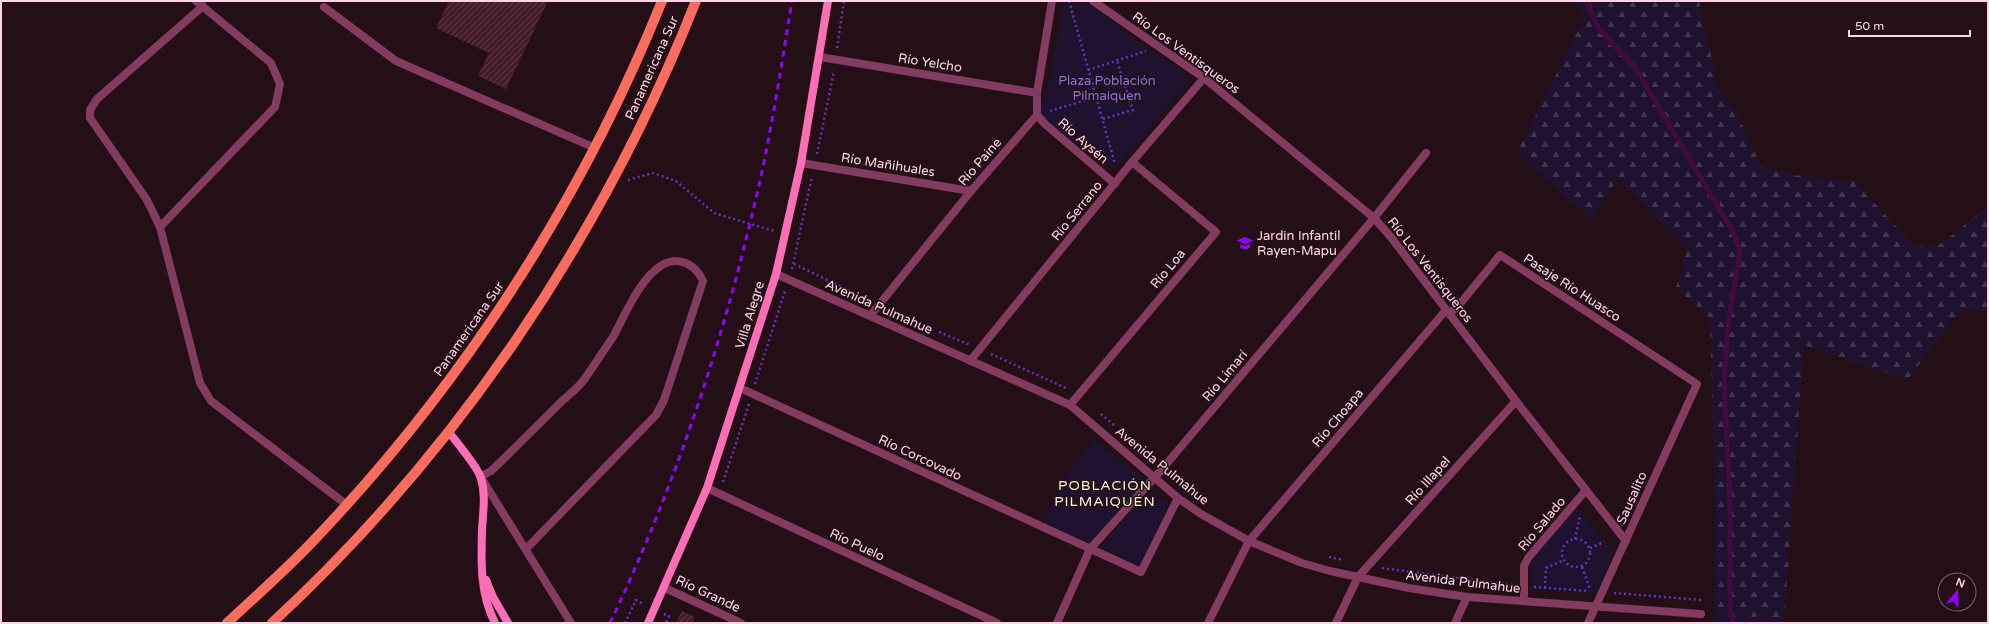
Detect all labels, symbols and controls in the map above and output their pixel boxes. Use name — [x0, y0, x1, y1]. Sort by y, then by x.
street label: Río Los Ventisqueros — [1129, 9, 1243, 97]
scale bar — [1849, 12, 1970, 38]
street label: Panamericana Sur — [622, 14, 682, 122]
text: 50 m — [1855, 19, 1884, 33]
street label: Río Yelcho — [897, 50, 963, 76]
park label: Plaza Población Pilmaiquen — [1058, 73, 1156, 104]
street label: Río Aysén — [1055, 115, 1111, 167]
street label: Río Paine — [955, 135, 1005, 189]
street label: Río Mañihuales — [840, 150, 936, 180]
street label: Río Serrano — [1048, 178, 1106, 244]
street label: Río Los Ventisqueros — [1384, 214, 1476, 326]
place label: Jardin Infantil Rayen-Mapu — [1257, 228, 1340, 259]
school or university icon: Jardin Infantil Rayen-Mapu — [1236, 234, 1254, 252]
street label: Río Loa — [1147, 246, 1189, 292]
street label: Pasaje Río Huasco — [1520, 251, 1624, 326]
street label: Avenida Pulmahue — [823, 276, 935, 338]
street label: Panamericana Sur — [430, 278, 508, 379]
street label: Villa Alegre — [732, 279, 768, 351]
street label: Río Limarí — [1199, 347, 1251, 405]
street label: Río Choapa — [1309, 385, 1367, 451]
street label: Avenida Pulmahue — [1112, 423, 1212, 509]
street label: Río Corcovado — [876, 432, 964, 484]
street label: Río Illapel — [1402, 453, 1454, 509]
street label: Sausalito — [1613, 469, 1651, 527]
district label: POBLACIÓN PILMAIQUÉN — [1054, 477, 1156, 510]
street label: Río Salado — [1515, 494, 1569, 554]
street label: Río Puelo — [827, 525, 887, 565]
street label: Avenida Pulmahue — [1405, 567, 1521, 597]
street label: Río Grande — [673, 572, 743, 616]
north arrow — [1937, 572, 1977, 612]
text: N — [1954, 575, 1967, 591]

